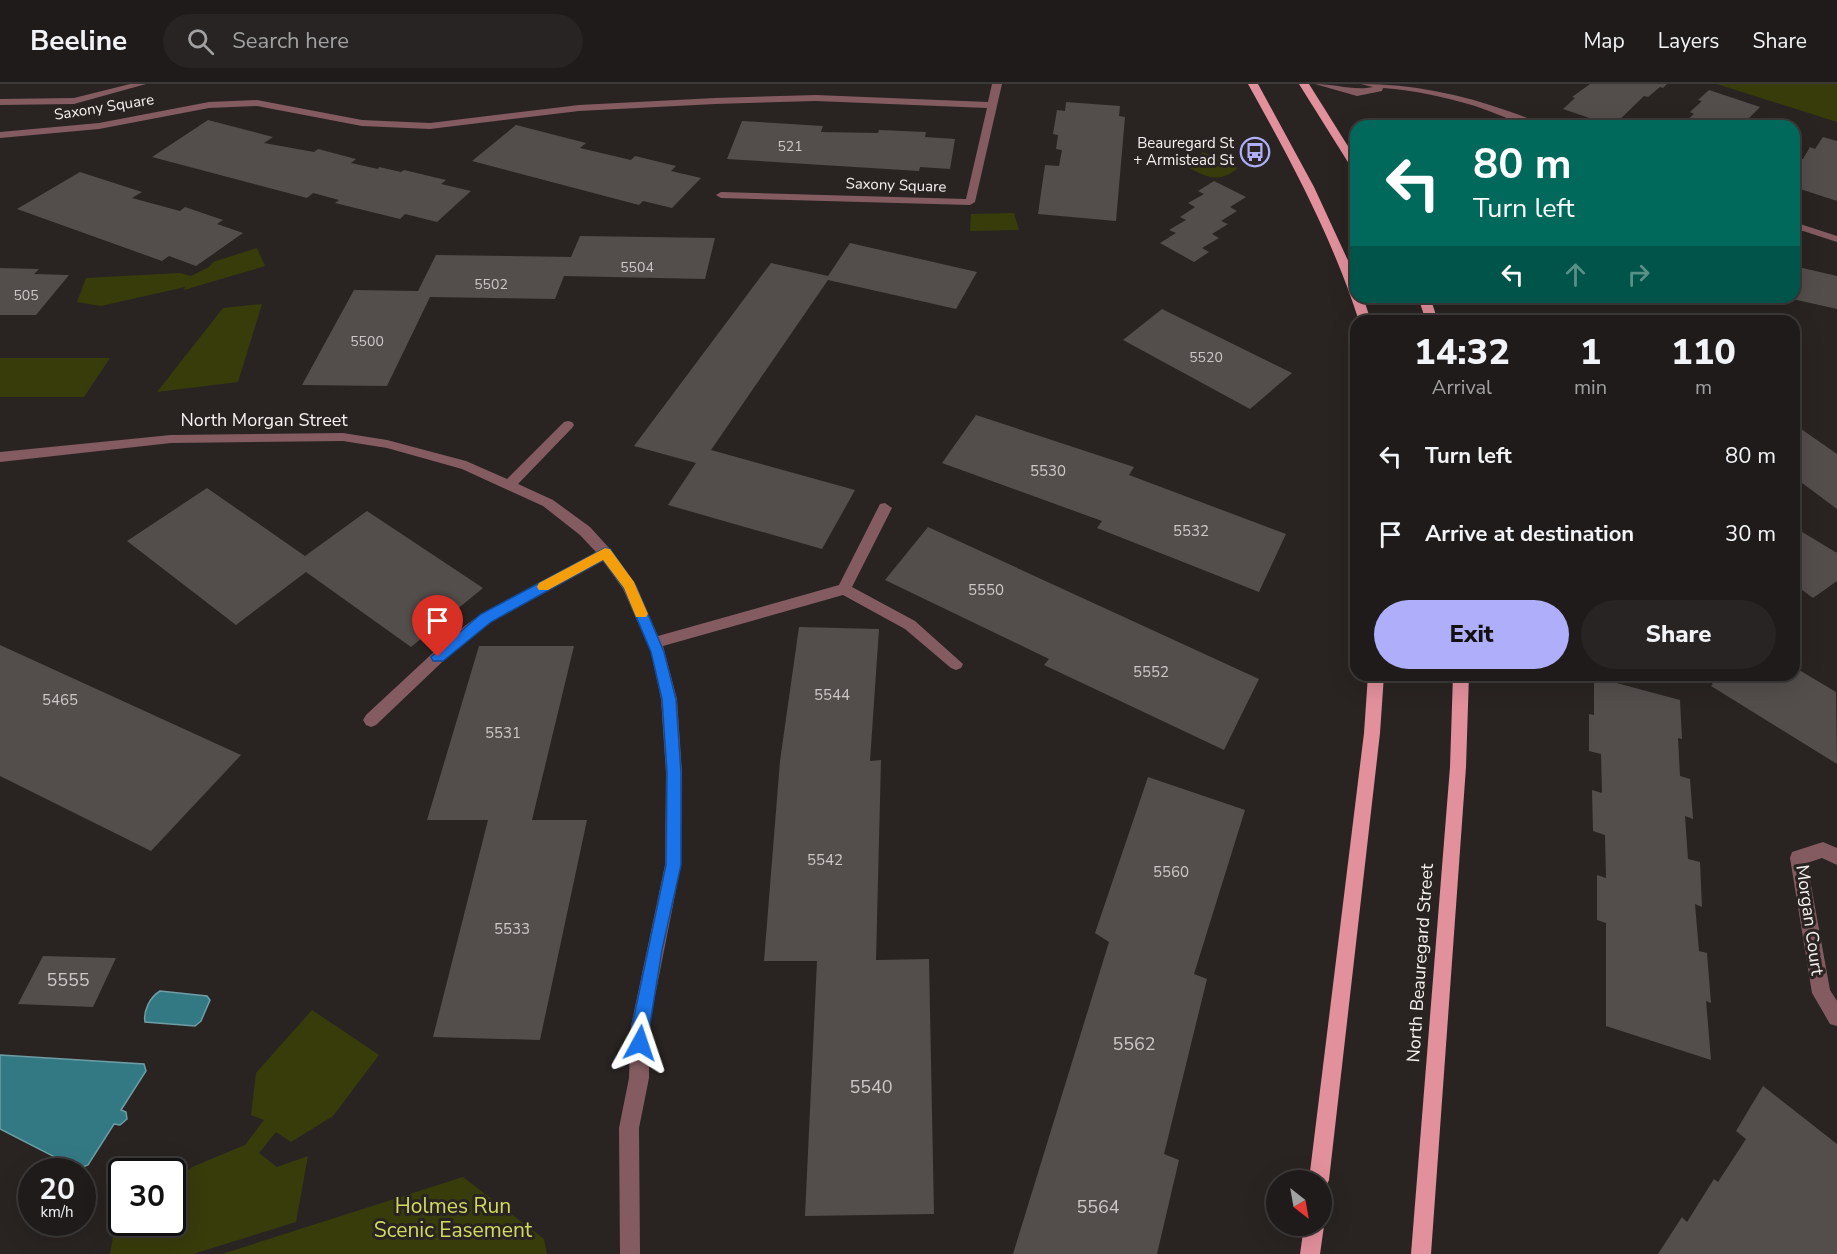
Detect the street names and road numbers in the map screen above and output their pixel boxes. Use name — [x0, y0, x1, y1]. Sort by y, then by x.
street label: Saxony Square — [53, 89, 155, 125]
street label: Saxony Square — [845, 173, 947, 197]
street label: North Morgan Street — [180, 408, 348, 432]
street label: North Beauregard Street — [1401, 862, 1439, 1063]
street label: Morgan Court — [1790, 863, 1830, 978]

